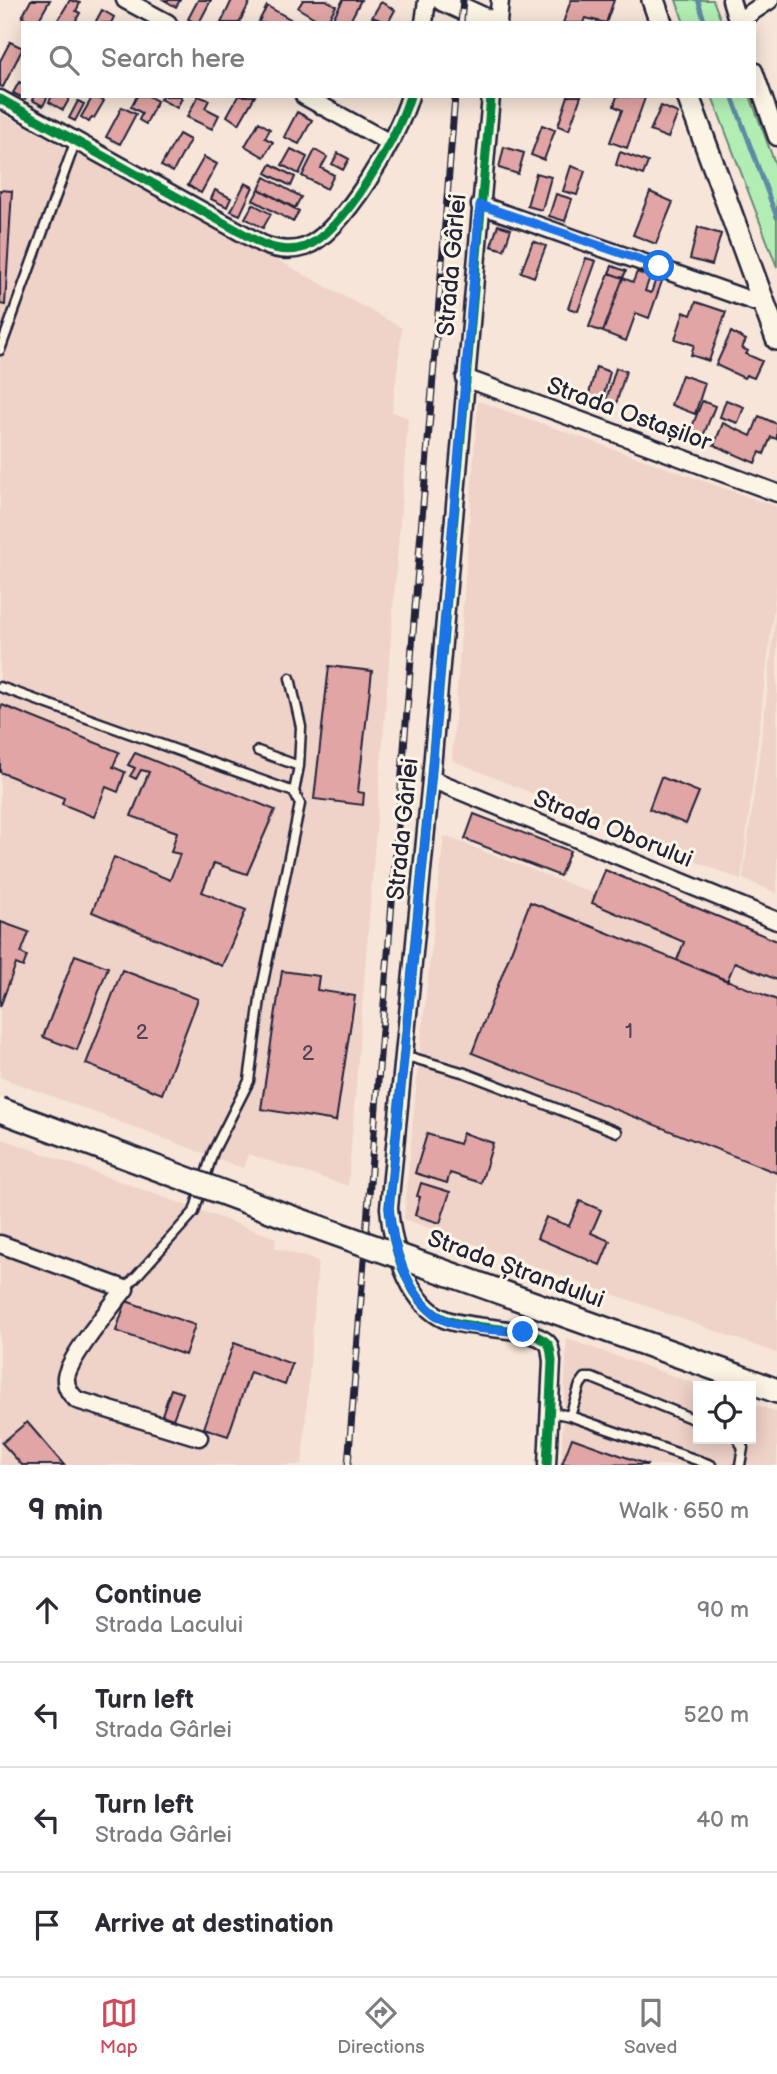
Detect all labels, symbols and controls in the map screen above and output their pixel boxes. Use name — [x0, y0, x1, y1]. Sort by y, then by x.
search box — [21, 21, 756, 98]
icon: search — [45, 41, 83, 79]
text: Search here — [101, 44, 245, 75]
street label: Strada Gârlei — [431, 193, 473, 337]
route start — [643, 250, 674, 281]
street label: Strada Ostașilor — [543, 371, 715, 457]
street label: Strada Gârlei — [381, 756, 425, 902]
street label: Strada Oborului — [529, 784, 697, 874]
house number: 1 — [625, 1019, 633, 1044]
house number: 2 — [136, 1020, 149, 1045]
house number: 2 — [302, 1041, 315, 1066]
street label: Strada Ștrandului — [424, 1224, 608, 1314]
route end — [507, 1316, 538, 1347]
map controls — [693, 1381, 756, 1444]
button: locate — [693, 1381, 756, 1444]
text: 9 min — [28, 1493, 103, 1529]
text: Walk · 650 m — [619, 1497, 749, 1525]
text: Continue — [95, 1580, 202, 1611]
icon: ahead — [28, 1591, 66, 1629]
text: 90 m — [697, 1596, 749, 1624]
text: Strada Lacului — [95, 1611, 243, 1639]
text: Turn left — [95, 1685, 194, 1716]
icon: left — [28, 1696, 66, 1734]
text: 520 m — [683, 1701, 749, 1729]
text: Strada Gârlei — [95, 1716, 232, 1744]
text: Turn left — [95, 1790, 194, 1821]
icon: left — [28, 1801, 66, 1839]
text: 40 m — [696, 1806, 749, 1834]
text: Strada Gârlei — [95, 1821, 232, 1849]
icon: arrive — [28, 1906, 66, 1944]
text: Arrive at destination — [95, 1909, 334, 1940]
tab: Map — [100, 1994, 138, 2059]
tab: Directions — [337, 1994, 425, 2059]
tab: Saved — [624, 1994, 677, 2059]

